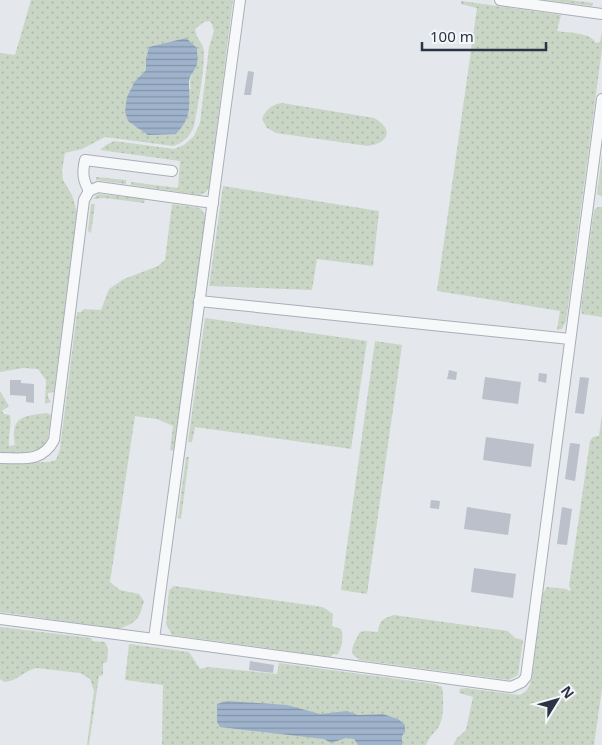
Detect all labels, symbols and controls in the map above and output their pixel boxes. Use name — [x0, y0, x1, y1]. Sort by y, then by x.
scale bar — [422, 20, 546, 52]
text: 100 m — [430, 26, 474, 46]
north arrow — [532, 675, 582, 725]
text: N — [557, 682, 579, 702]

